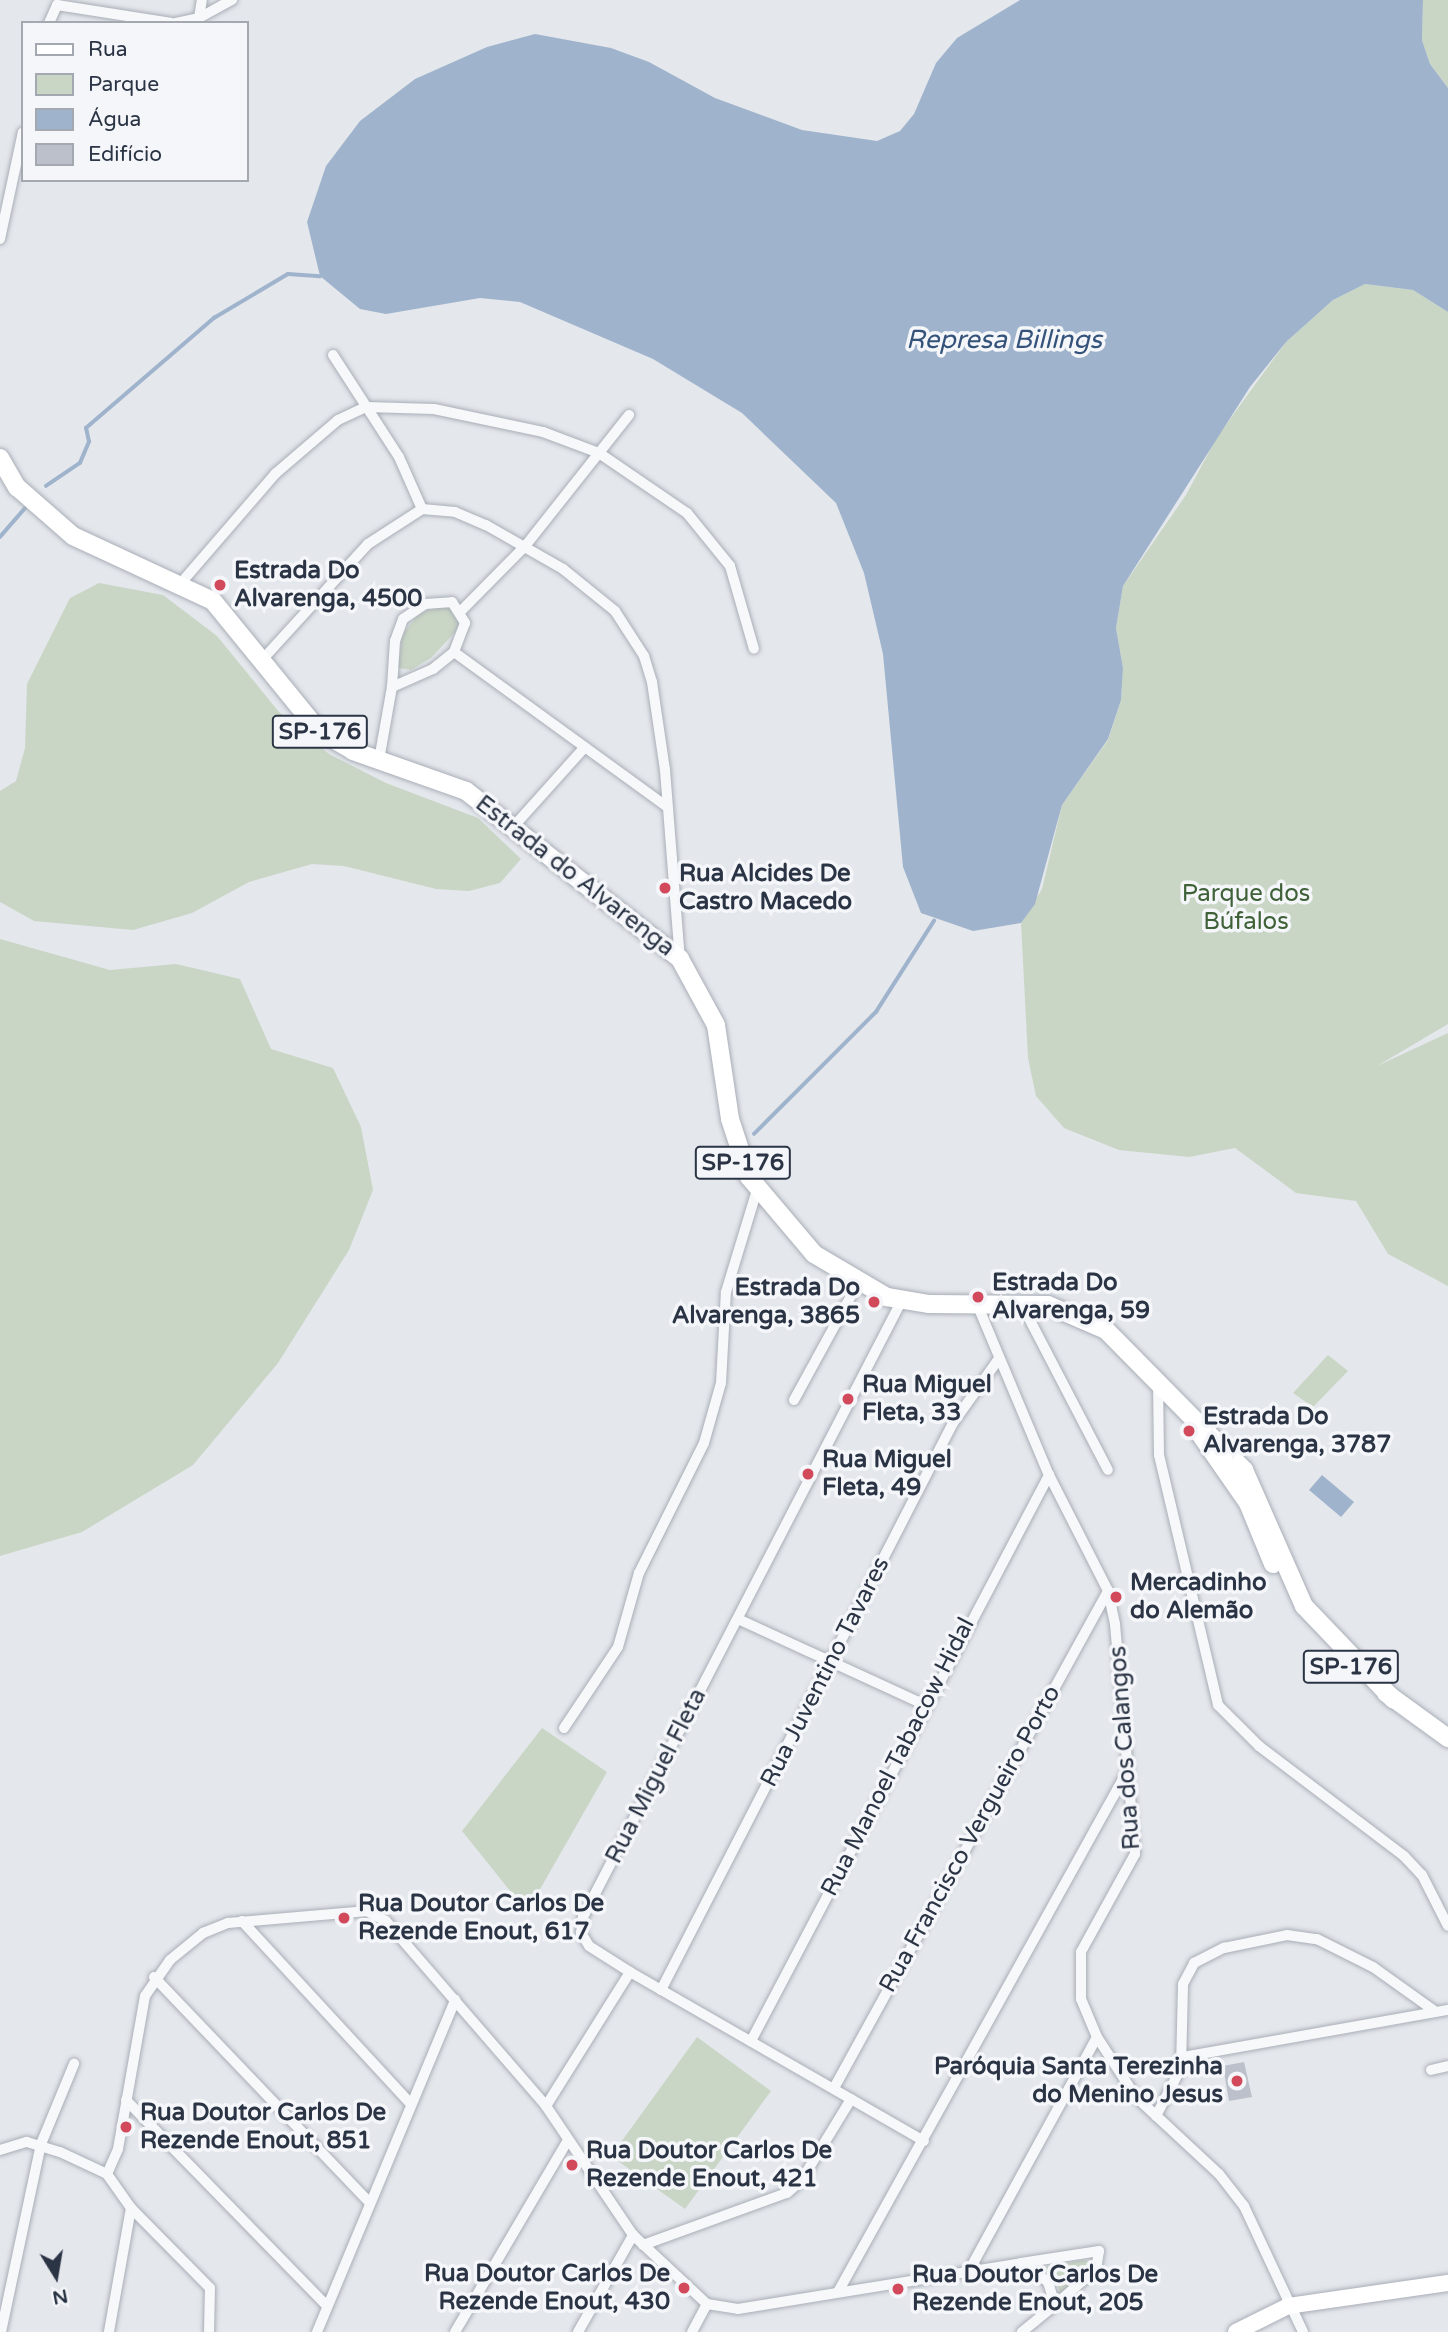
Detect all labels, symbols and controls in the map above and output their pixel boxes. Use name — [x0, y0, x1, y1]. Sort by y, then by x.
legend — [21, 21, 248, 182]
text: Rua — [88, 37, 128, 62]
text: Parque — [88, 72, 159, 97]
text: Água — [88, 107, 141, 132]
text: Edifício — [88, 142, 162, 167]
water label: Represa Billings — [906, 324, 1102, 356]
place label: Estrada Do Alvarenga, 4500 — [234, 557, 422, 613]
marker: Estrada Do Alvarenga, 4500 — [212, 577, 228, 593]
road number: SP-176 — [271, 712, 369, 752]
street label: Estrada do Alvarenga — [470, 789, 680, 963]
place label: Rua Alcides De Castro Macedo — [679, 860, 852, 916]
marker: Rua Alcides De Castro Macedo — [657, 880, 673, 896]
park label: Parque dos Búfalos — [1182, 880, 1310, 936]
road number: SP-176 — [694, 1144, 792, 1182]
place label: Estrada Do Alvarenga, 59 — [992, 1269, 1150, 1325]
place label: Estrada Do Alvarenga, 3865 — [672, 1274, 860, 1330]
marker: Estrada Do Alvarenga, 59 — [970, 1289, 986, 1305]
marker: Estrada Do Alvarenga, 3865 — [866, 1294, 882, 1310]
place label: Rua Miguel Fleta, 33 — [862, 1371, 992, 1427]
marker: Rua Miguel Fleta, 33 — [840, 1391, 856, 1407]
place label: Estrada Do Alvarenga, 3787 — [1203, 1403, 1391, 1459]
marker: Estrada Do Alvarenga, 3787 — [1181, 1423, 1197, 1439]
place label: Rua Miguel Fleta, 49 — [822, 1446, 952, 1502]
marker: Rua Miguel Fleta, 49 — [800, 1466, 816, 1482]
street label: Rua Juventino Tavares — [754, 1552, 896, 1792]
place label: Mercadinho do Alemão — [1130, 1569, 1266, 1625]
marker: Mercadinho do Alemão — [1108, 1589, 1124, 1605]
street label: Rua Manoel Tabacow Hidal — [815, 1613, 981, 1901]
street label: Rua dos Calangos — [1104, 1645, 1146, 1851]
road number: SP-176 — [1302, 1648, 1400, 1686]
street label: Rua Francisco Vergueiro Porto — [873, 1681, 1067, 1997]
street label: Rua Miguel Fleta — [599, 1684, 713, 1868]
place label: Rua Doutor Carlos De Rezende Enout, 617 — [358, 1890, 604, 1946]
marker: Rua Doutor Carlos De Rezende Enout, 617 — [336, 1910, 352, 1926]
place label: Paróquia Santa Terezinha do Menino Jesus — [934, 2053, 1223, 2109]
marker: Paróquia Santa Terezinha do Menino Jesus — [1229, 2073, 1245, 2089]
place label: Rua Doutor Carlos De Rezende Enout, 851 — [140, 2099, 386, 2155]
marker: Rua Doutor Carlos De Rezende Enout, 851 — [118, 2119, 134, 2135]
place label: Rua Doutor Carlos De Rezende Enout, 421 — [586, 2137, 832, 2193]
marker: Rua Doutor Carlos De Rezende Enout, 421 — [564, 2157, 580, 2173]
north arrow — [21, 2241, 91, 2311]
place label: Rua Doutor Carlos De Rezende Enout, 430 — [424, 2260, 670, 2316]
place label: Rua Doutor Carlos De Rezende Enout, 205 — [912, 2261, 1158, 2317]
marker: Rua Doutor Carlos De Rezende Enout, 430 — [676, 2280, 692, 2296]
marker: Rua Doutor Carlos De Rezende Enout, 205 — [890, 2281, 906, 2297]
text: N — [50, 2284, 70, 2309]

